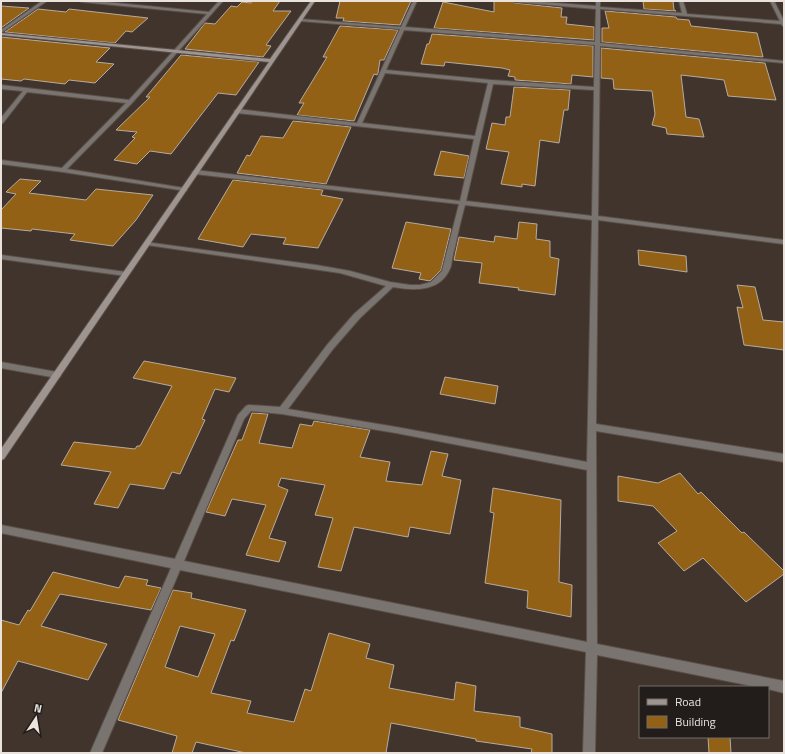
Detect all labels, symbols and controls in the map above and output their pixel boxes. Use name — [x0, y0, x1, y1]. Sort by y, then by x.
legend — [639, 686, 769, 738]
text: Road — [675, 692, 701, 711]
north arrow — [16, 698, 56, 738]
text: N — [33, 700, 43, 717]
text: Building — [675, 712, 716, 731]

